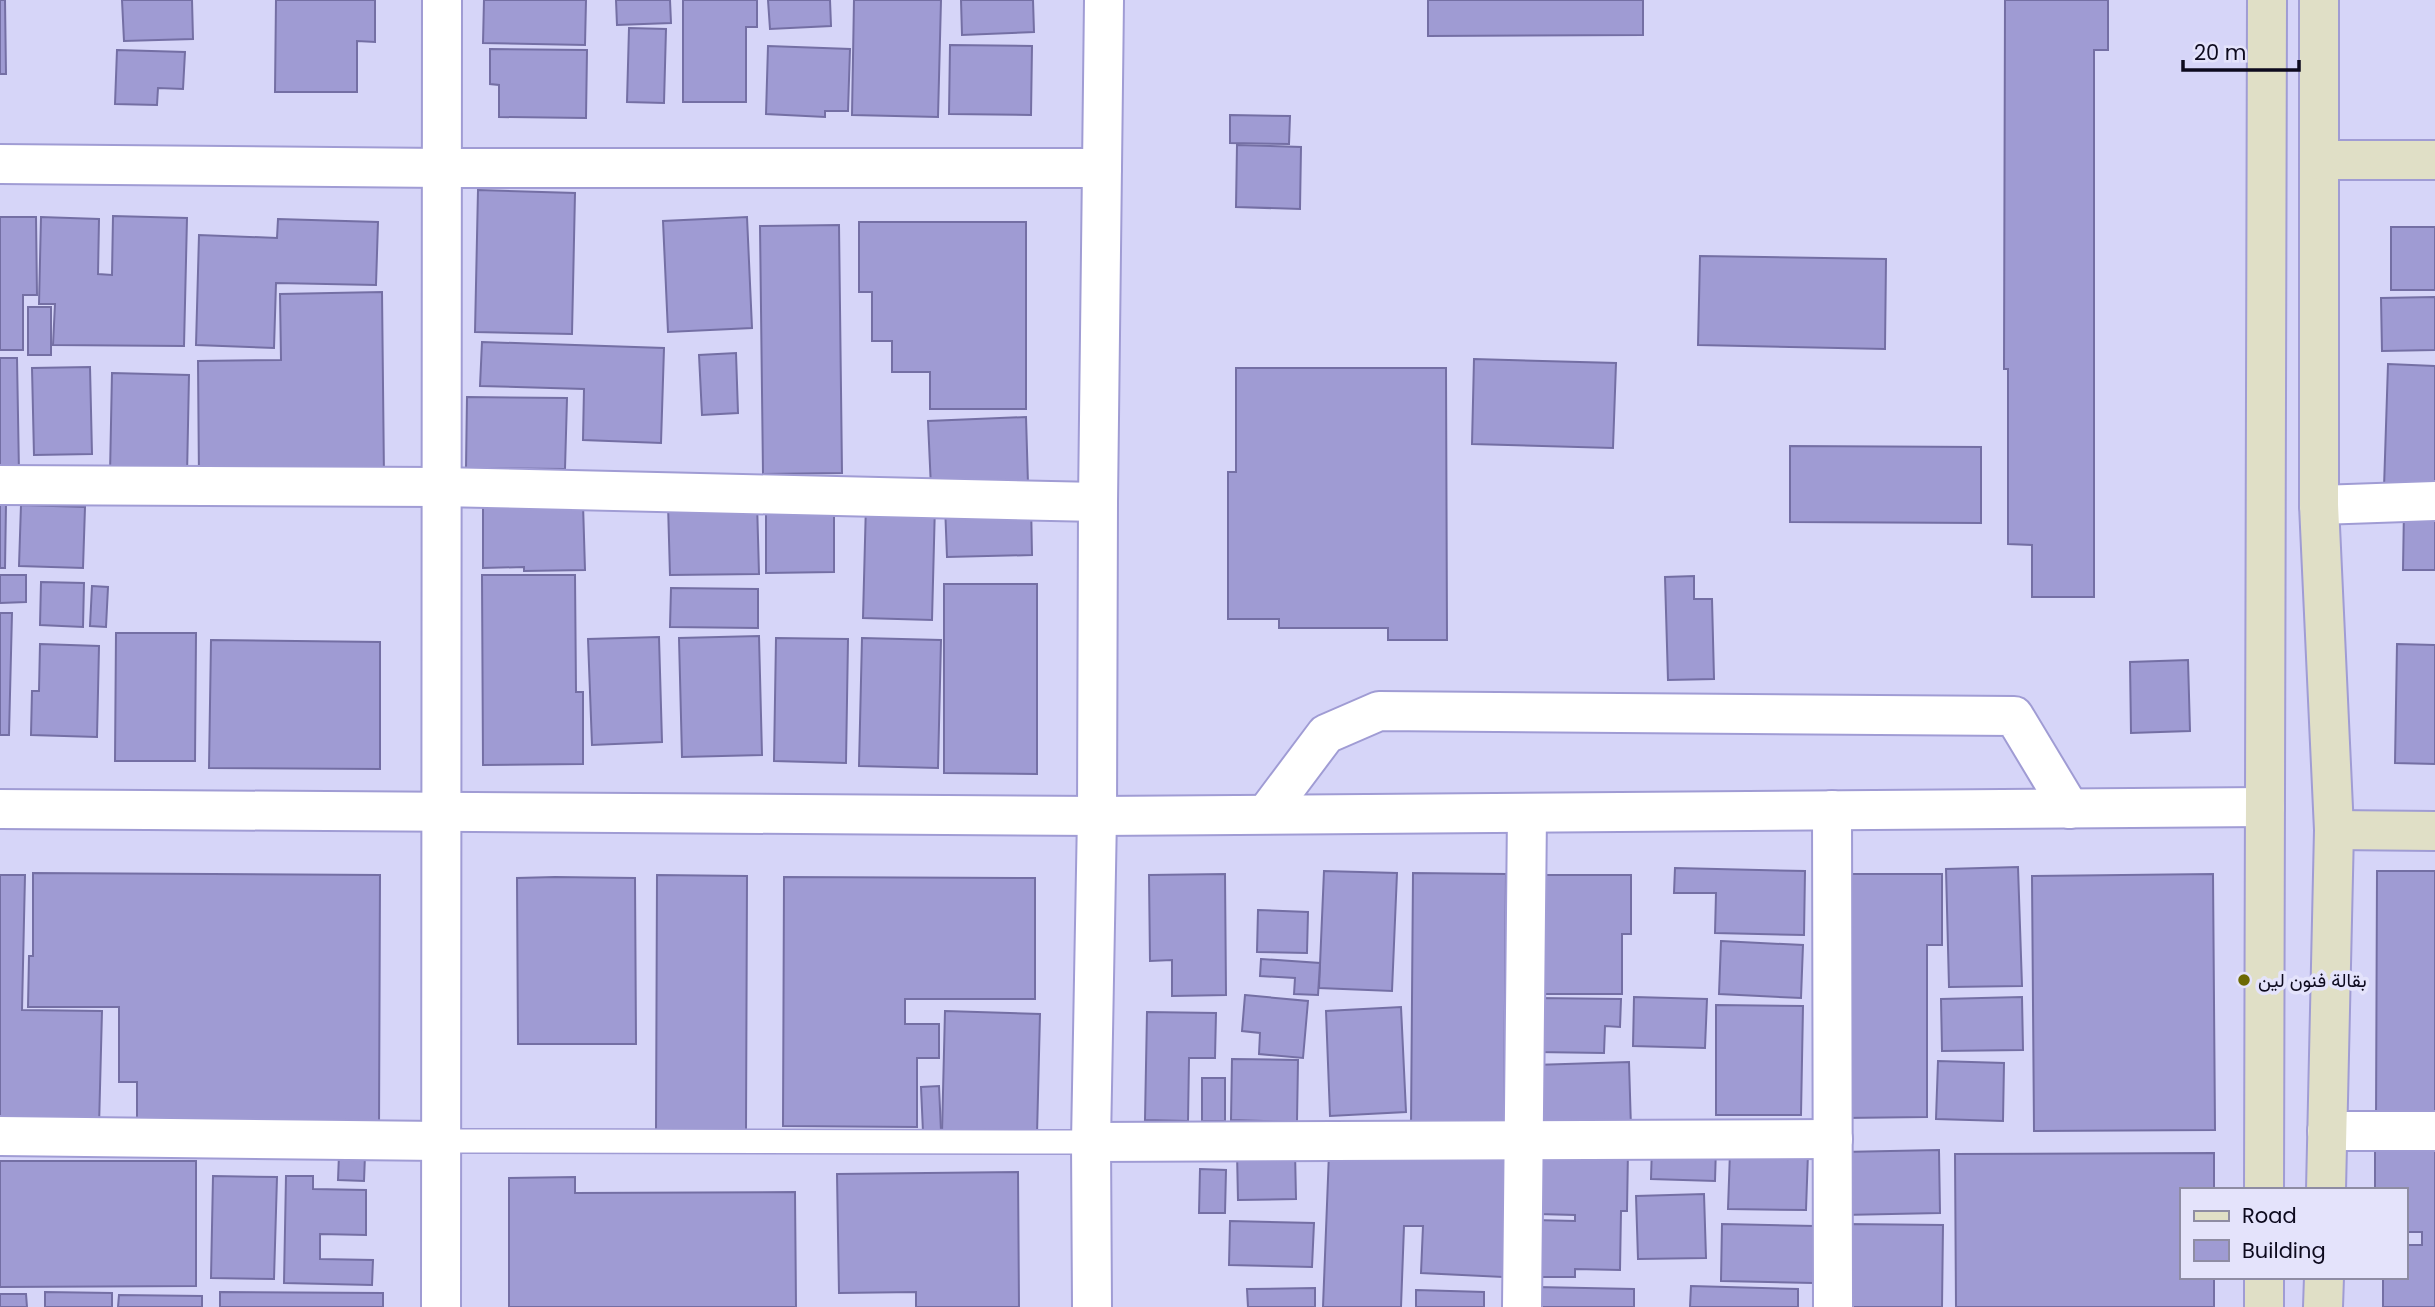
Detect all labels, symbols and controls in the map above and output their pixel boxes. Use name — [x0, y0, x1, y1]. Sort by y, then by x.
scale bar — [2183, 28, 2298, 72]
text: 20 m — [2194, 38, 2247, 67]
place label: بقالة فنون لين — [2258, 967, 2367, 994]
marker: بقالة فنون لين — [2236, 972, 2252, 988]
legend — [2180, 1188, 2407, 1279]
text: Road — [2242, 1201, 2297, 1230]
text: Building — [2242, 1236, 2326, 1265]

